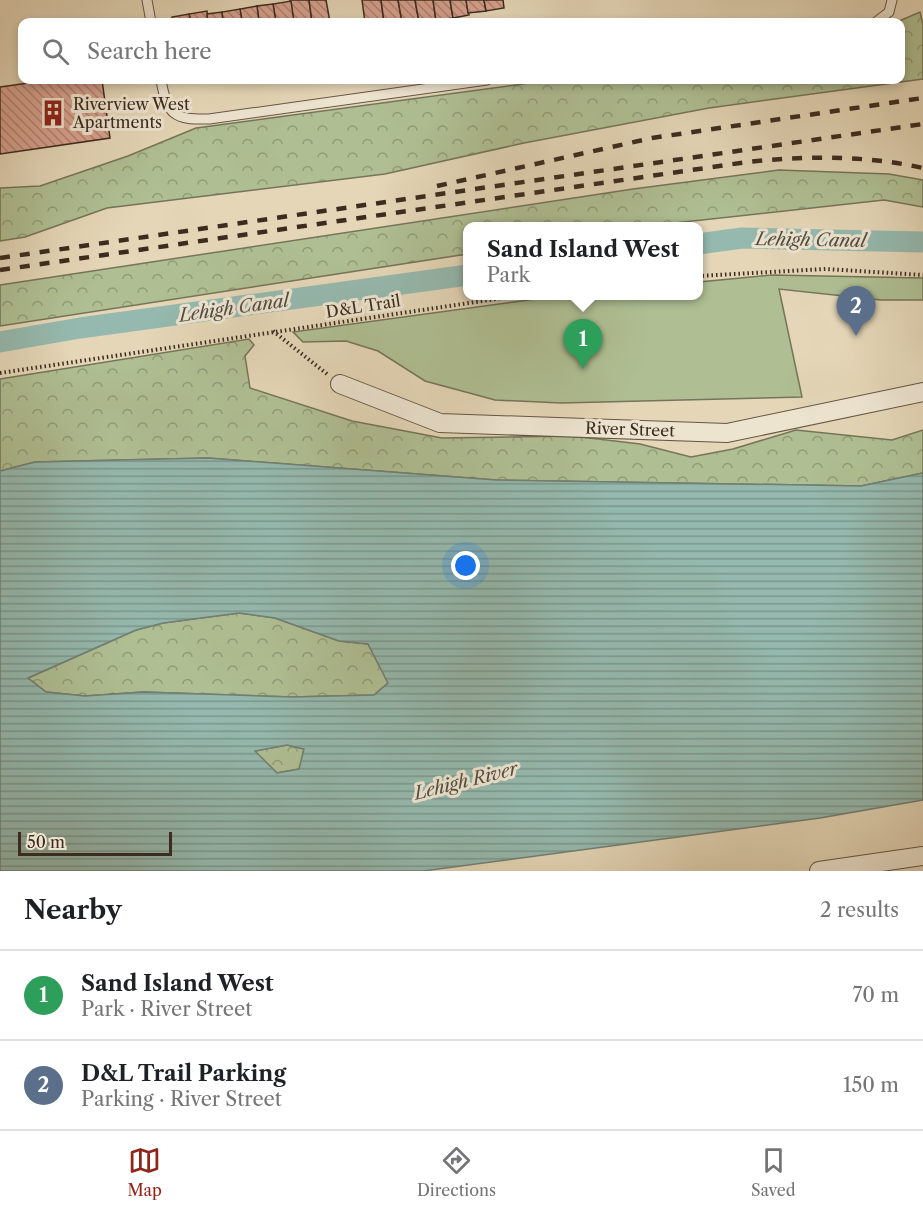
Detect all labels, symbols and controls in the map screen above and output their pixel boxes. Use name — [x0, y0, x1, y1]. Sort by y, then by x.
search box — [18, 18, 905, 84]
icon: search — [39, 35, 72, 68]
text: Search here — [87, 38, 212, 65]
place label: Riverview West Apartments — [72, 94, 190, 132]
building icon: Riverview West Apartments — [38, 98, 68, 128]
popup — [463, 222, 703, 300]
water label: Lehigh Canal — [753, 228, 869, 252]
text: Sand Island West — [487, 236, 679, 263]
text: Park — [487, 263, 530, 287]
pin: 2 — [836, 286, 876, 336]
water label: Lehigh Canal — [176, 289, 293, 327]
street label: D&L Trail — [324, 290, 402, 322]
pin: 1 — [564, 320, 602, 369]
street label: River Street — [585, 417, 675, 441]
your location — [451, 551, 480, 580]
water label: Lehigh River — [410, 757, 522, 805]
scale bar — [18, 829, 172, 856]
text: 50 m — [27, 832, 65, 852]
text: Nearby — [24, 894, 122, 926]
text: 2 results — [820, 898, 899, 922]
text: Sand Island West — [81, 970, 274, 997]
text: 1 — [39, 983, 48, 1007]
text: 70 m — [853, 983, 899, 1007]
text: Park · River Street — [81, 997, 252, 1021]
text: D&L Trail Parking — [81, 1060, 286, 1087]
text: 2 — [38, 1073, 49, 1097]
text: 150 m — [843, 1073, 899, 1097]
text: Parking · River Street — [81, 1087, 282, 1111]
tab: Map — [128, 1144, 162, 1200]
tab: Directions — [417, 1144, 496, 1200]
tab: Saved — [751, 1144, 795, 1200]

